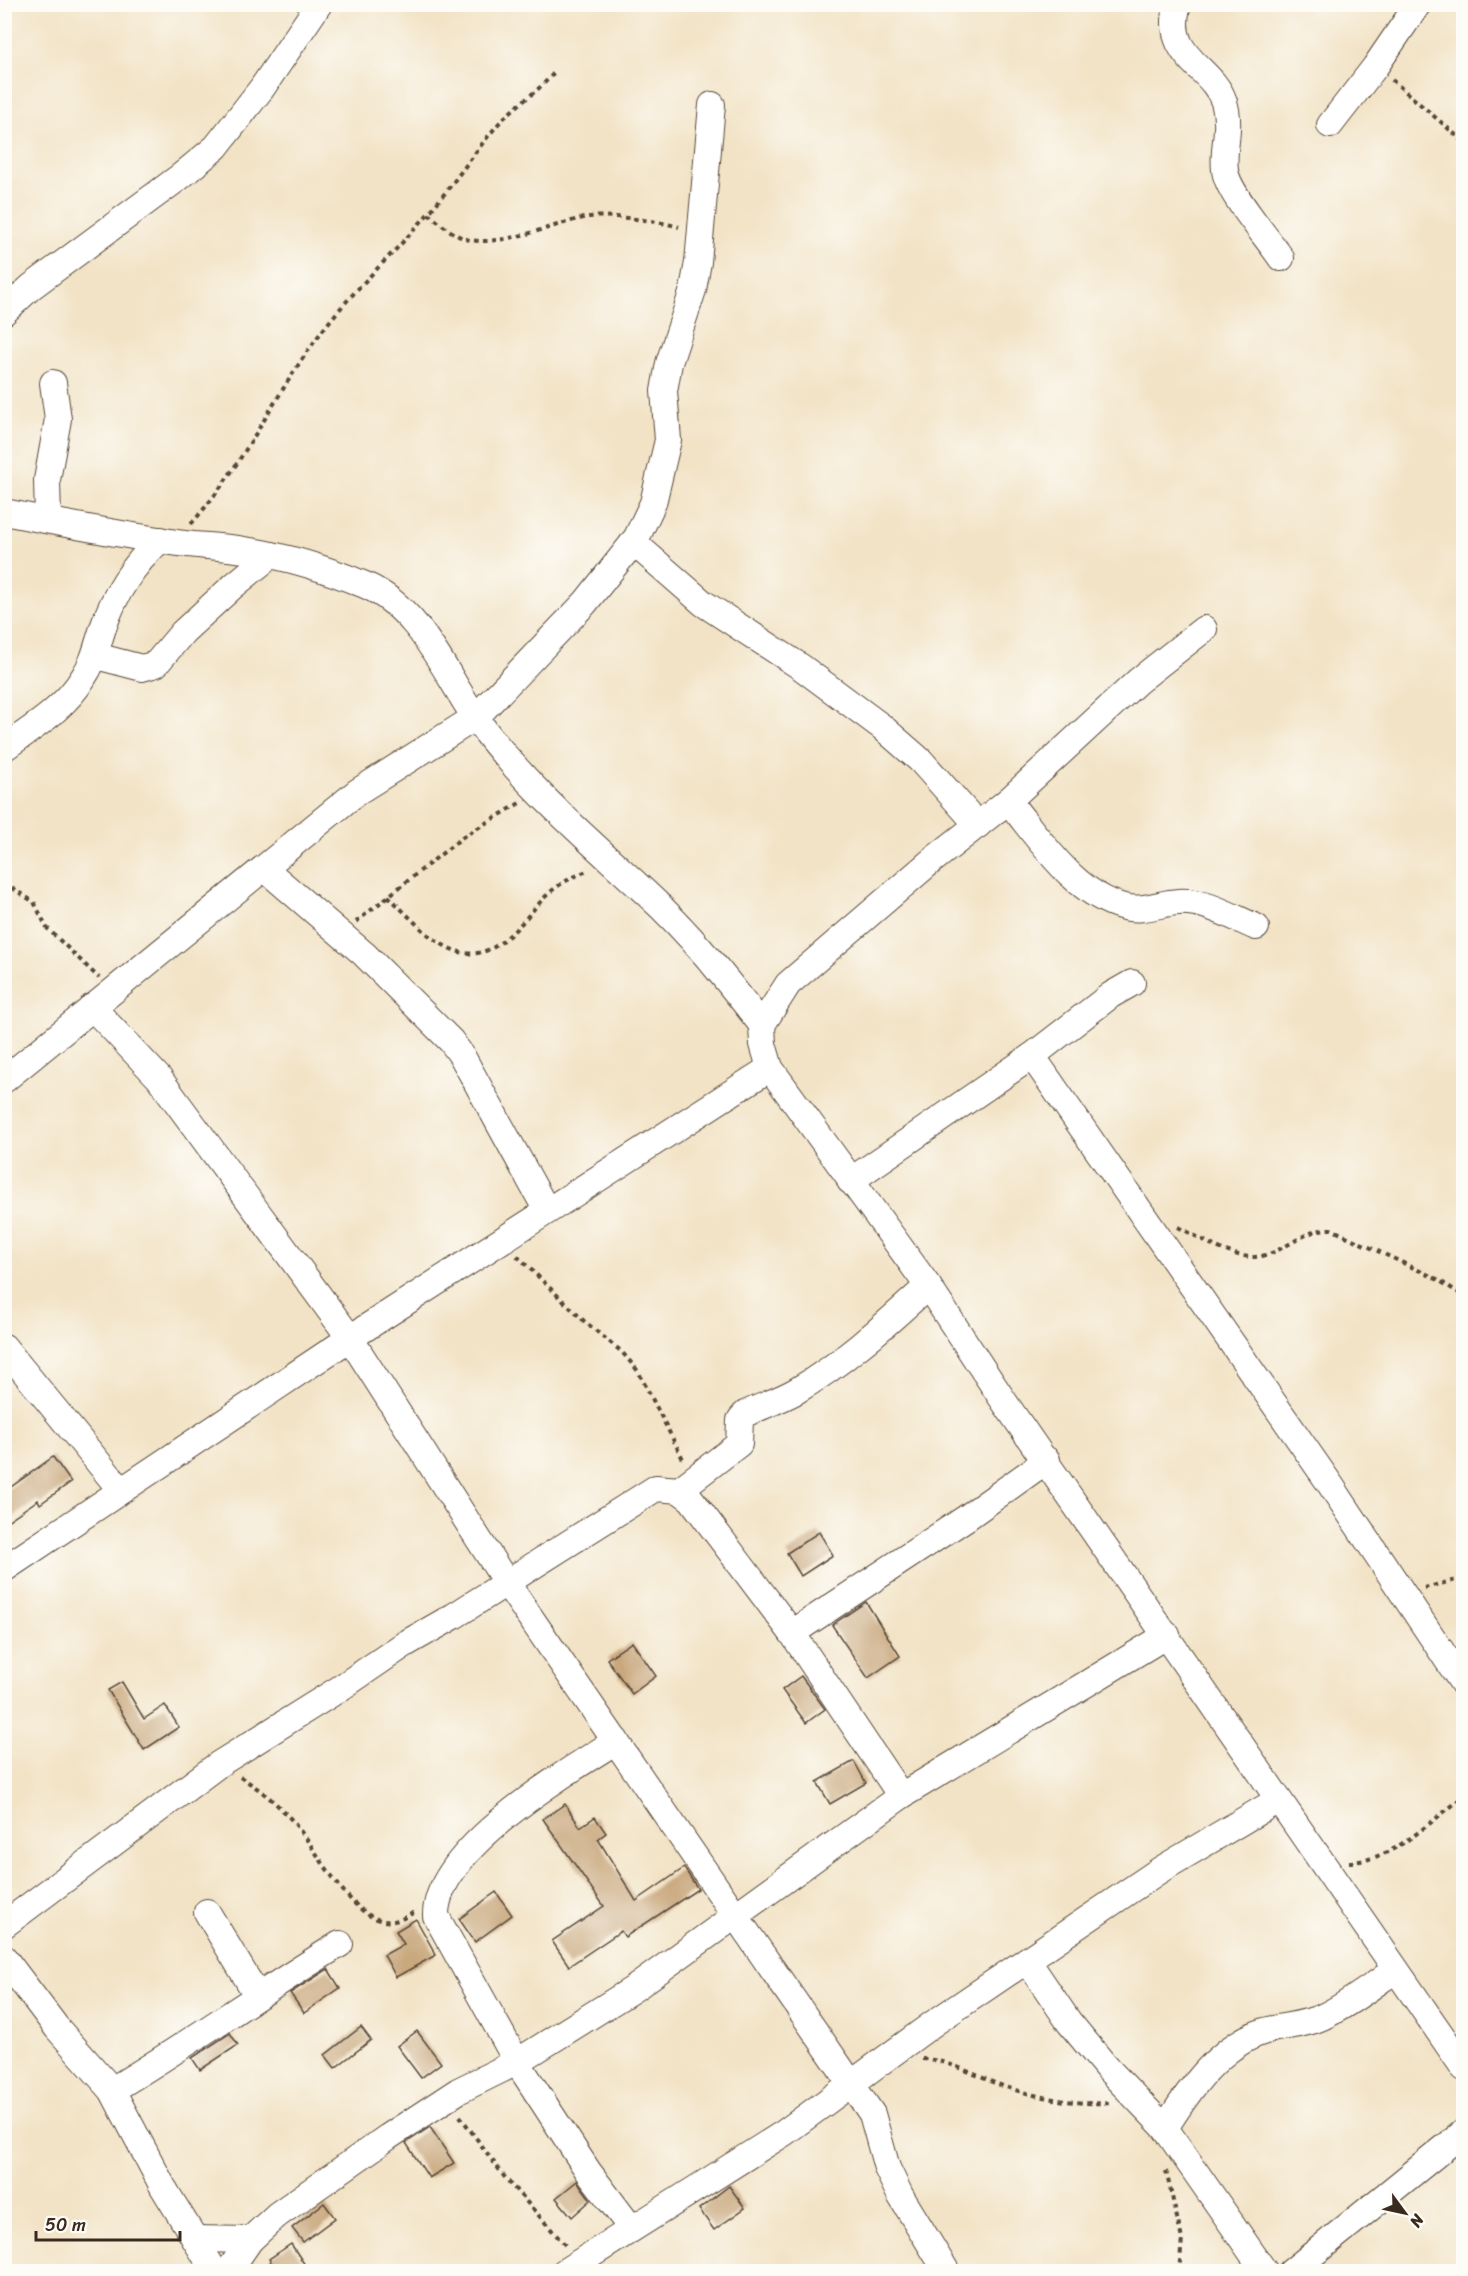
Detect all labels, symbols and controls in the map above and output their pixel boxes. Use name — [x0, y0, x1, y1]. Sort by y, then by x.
north arrow — [1375, 2183, 1435, 2243]
scale bar — [36, 2204, 180, 2242]
text: N — [1401, 2208, 1433, 2234]
text: 50 m — [45, 2209, 86, 2241]

